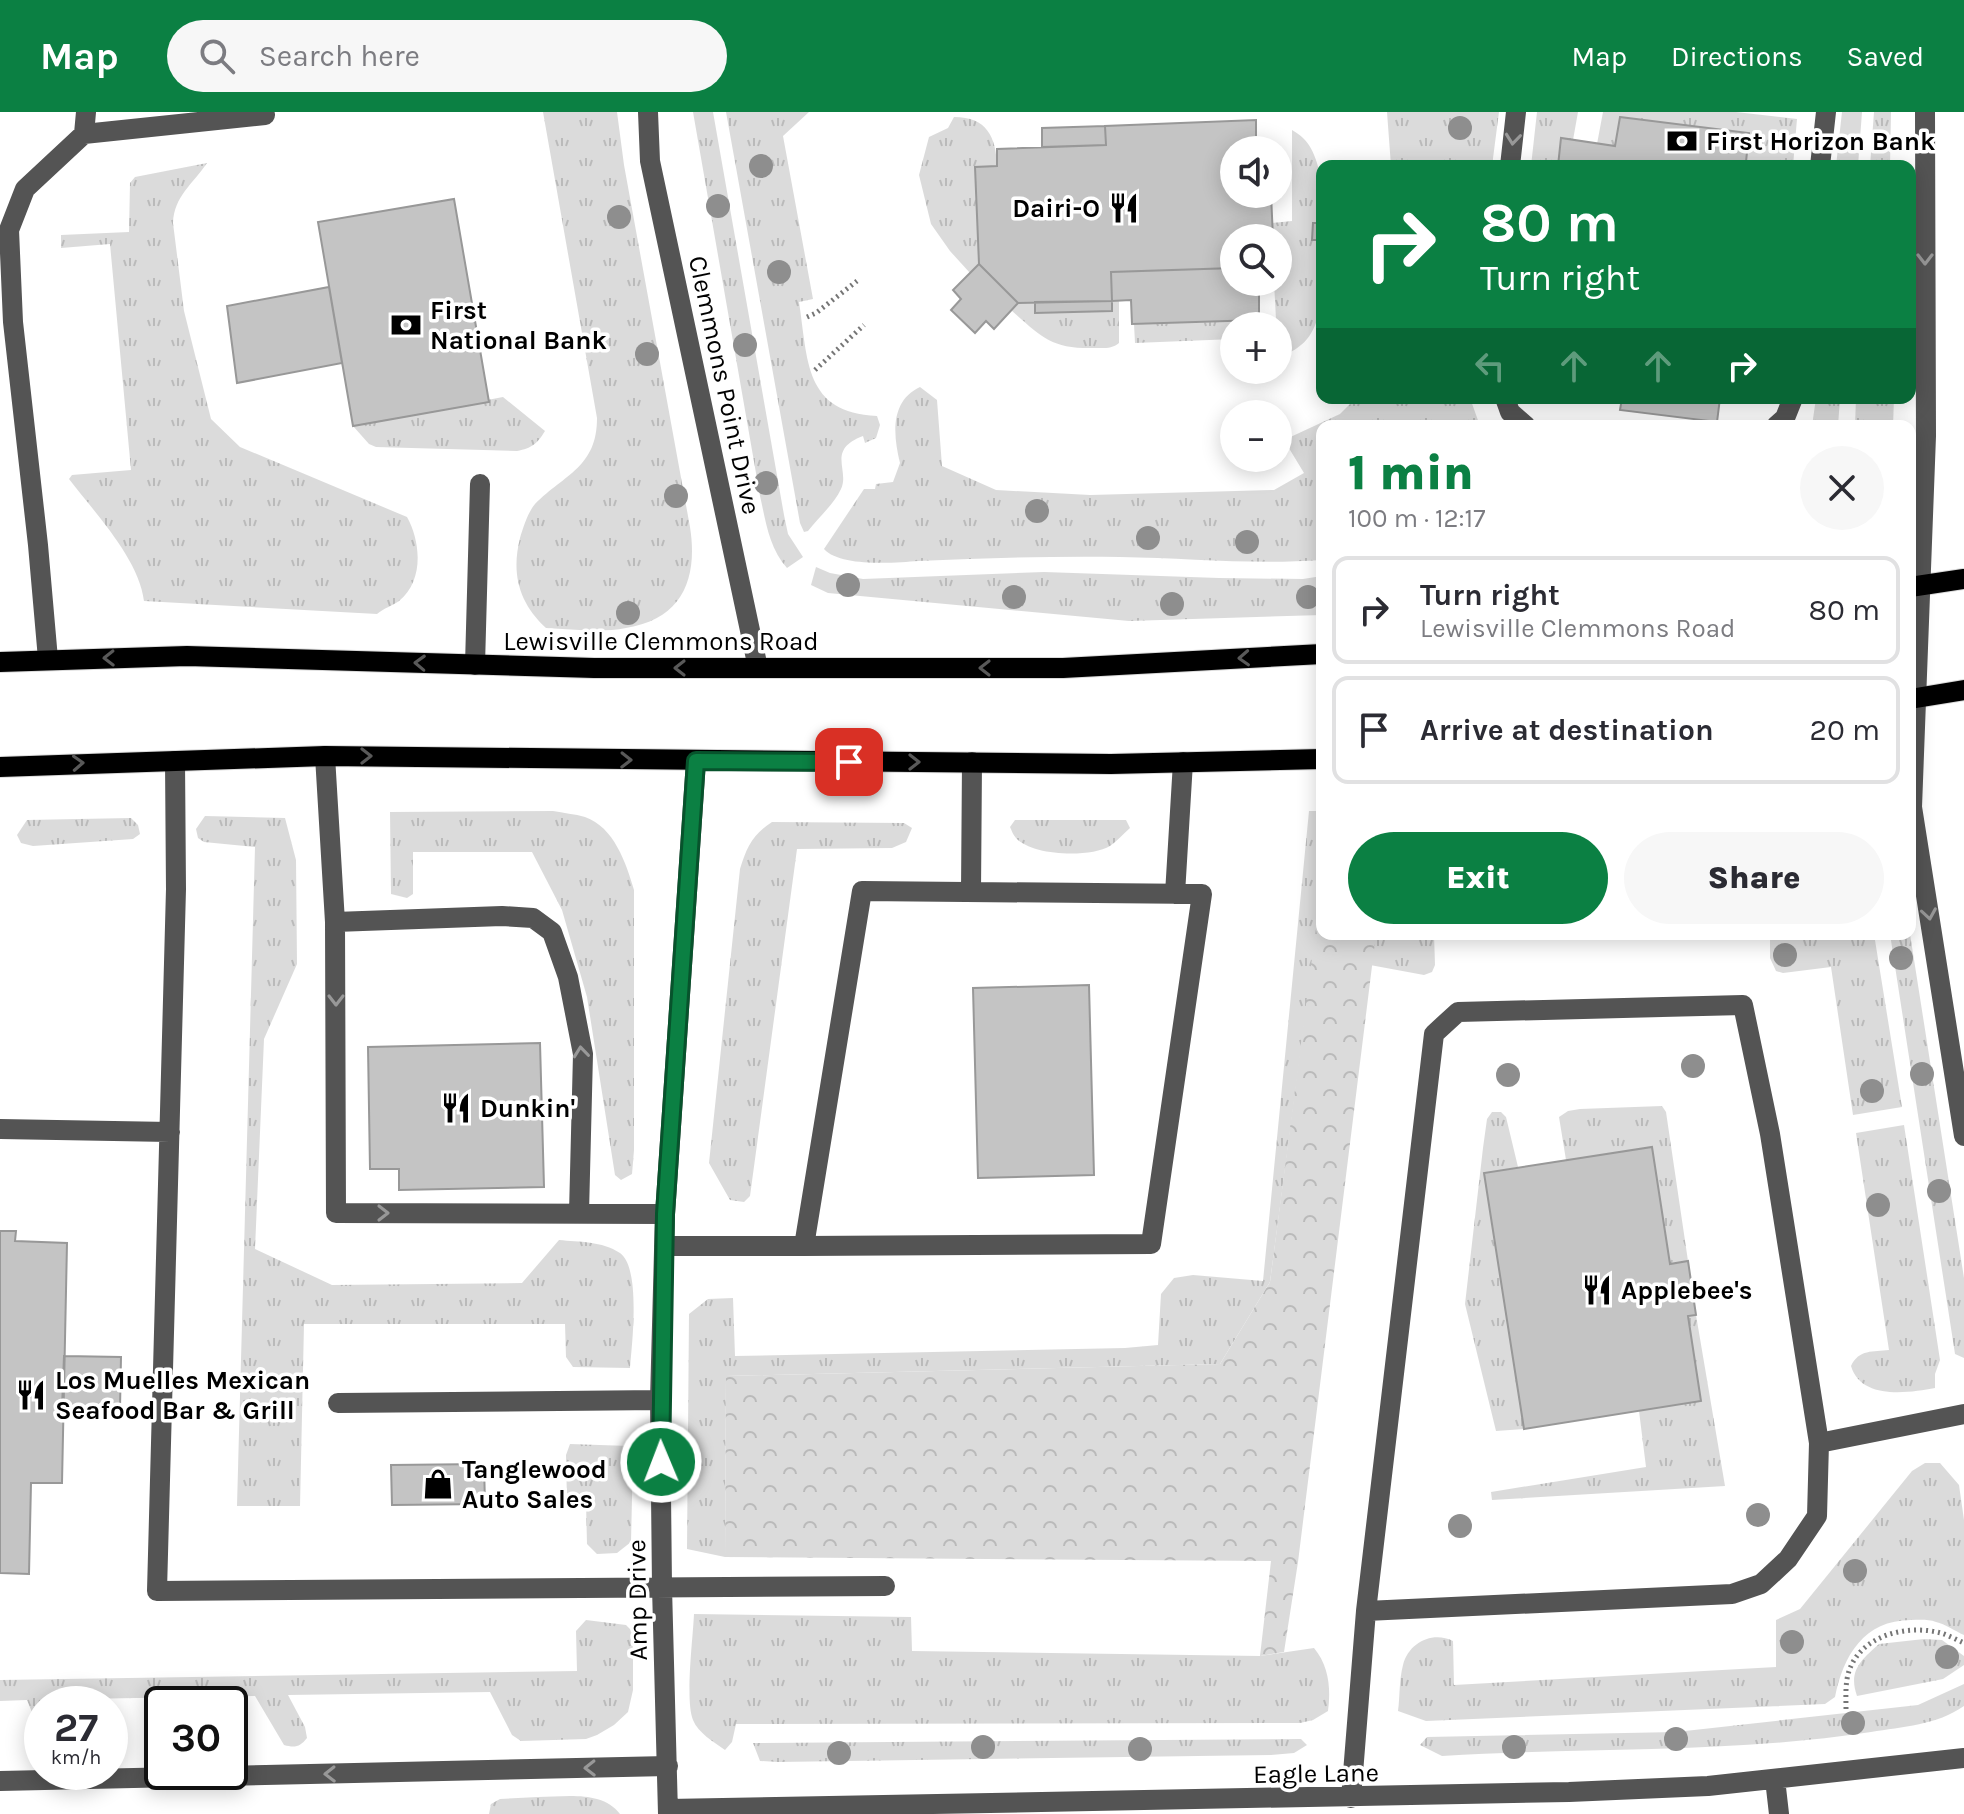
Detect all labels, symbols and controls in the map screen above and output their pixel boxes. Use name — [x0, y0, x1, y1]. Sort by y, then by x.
search box — [167, 20, 727, 92]
text: Map — [40, 34, 119, 79]
icon: search — [195, 34, 239, 78]
text: Search here — [259, 38, 420, 74]
text: Map — [1572, 40, 1627, 73]
text: Directions — [1671, 40, 1803, 73]
text: Saved — [1847, 40, 1924, 73]
bank icon: First Horizon Bank — [1665, 124, 1699, 158]
place label: First Horizon Bank — [1706, 126, 1935, 157]
one-way arrow — [1504, 133, 1521, 146]
map controls — [1220, 136, 1292, 472]
button: sound — [1220, 136, 1292, 208]
text: 80 m — [1480, 190, 1619, 255]
restaurant icon: Dairi-O — [1107, 191, 1141, 225]
icon: right — [1348, 192, 1452, 296]
place label: Dairi-O — [1012, 193, 1100, 224]
button: search — [1220, 224, 1292, 296]
street label: Clemmons Point Drive — [682, 253, 767, 517]
one-way arrow — [1916, 253, 1934, 266]
text: Turn right — [1480, 257, 1640, 299]
place label: First National Bank — [430, 295, 607, 356]
bank icon: First National Bank — [389, 308, 423, 342]
button: + — [1220, 312, 1292, 384]
icon: left — [1468, 344, 1512, 388]
icon: ahead — [1552, 344, 1596, 388]
icon: ahead — [1636, 344, 1680, 388]
icon: right — [1720, 344, 1764, 388]
button: − — [1220, 400, 1292, 472]
text: 1 min — [1348, 445, 1474, 501]
button: close — [1800, 446, 1884, 530]
text: 100 m · 12:17 — [1348, 503, 1485, 534]
text: Turn right — [1420, 577, 1560, 613]
icon: right — [1352, 588, 1396, 632]
text: 80 m — [1809, 592, 1880, 628]
text: Lewisville Clemmons Road — [1420, 613, 1735, 644]
street label: Lewisville Clemmons Road — [503, 626, 819, 657]
one-way arrow — [102, 649, 115, 666]
one-way arrow — [1237, 649, 1250, 666]
one-way arrow — [413, 655, 426, 672]
one-way arrow — [673, 659, 686, 677]
one-way arrow — [978, 659, 991, 677]
icon: arrive — [1352, 708, 1396, 752]
text: Arrive at destination — [1420, 712, 1714, 748]
text: 20 m — [1810, 712, 1880, 748]
pin — [815, 728, 883, 796]
icon: arrive — [827, 740, 871, 784]
one-way arrow — [360, 748, 373, 765]
one-way arrow — [620, 751, 633, 768]
one-way arrow — [908, 753, 921, 771]
one-way arrow — [72, 755, 85, 772]
button: Exit — [1348, 832, 1608, 924]
button: Share — [1624, 832, 1884, 924]
one-way arrow — [1920, 907, 1937, 921]
one-way arrow — [327, 994, 345, 1007]
one-way arrow — [573, 1045, 590, 1058]
restaurant icon: Dunkin' — [439, 1091, 473, 1125]
place label: Dunkin' — [480, 1093, 575, 1124]
one-way arrow — [377, 1204, 390, 1222]
restaurant icon: Applebee's — [1580, 1273, 1614, 1307]
place label: Applebee's — [1621, 1275, 1753, 1306]
place label: Los Muelles Mexican Seafood Bar & Grill — [55, 1365, 310, 1426]
restaurant icon: Los Muelles Mexican Seafood Bar & Grill — [14, 1378, 48, 1412]
position arrow — [619, 1420, 703, 1504]
place label: Tanglewood Auto Sales — [462, 1454, 607, 1515]
shop icon: Tanglewood Auto Sales — [421, 1467, 455, 1501]
street label: Amp Drive — [621, 1539, 654, 1661]
speed limit sign: 30 — [144, 1686, 248, 1790]
text: 27 — [54, 1704, 98, 1751]
text: km/h — [51, 1746, 101, 1769]
street label: Eagle Lane — [1253, 1757, 1379, 1790]
one-way arrow — [583, 1759, 596, 1777]
one-way arrow — [323, 1765, 336, 1782]

